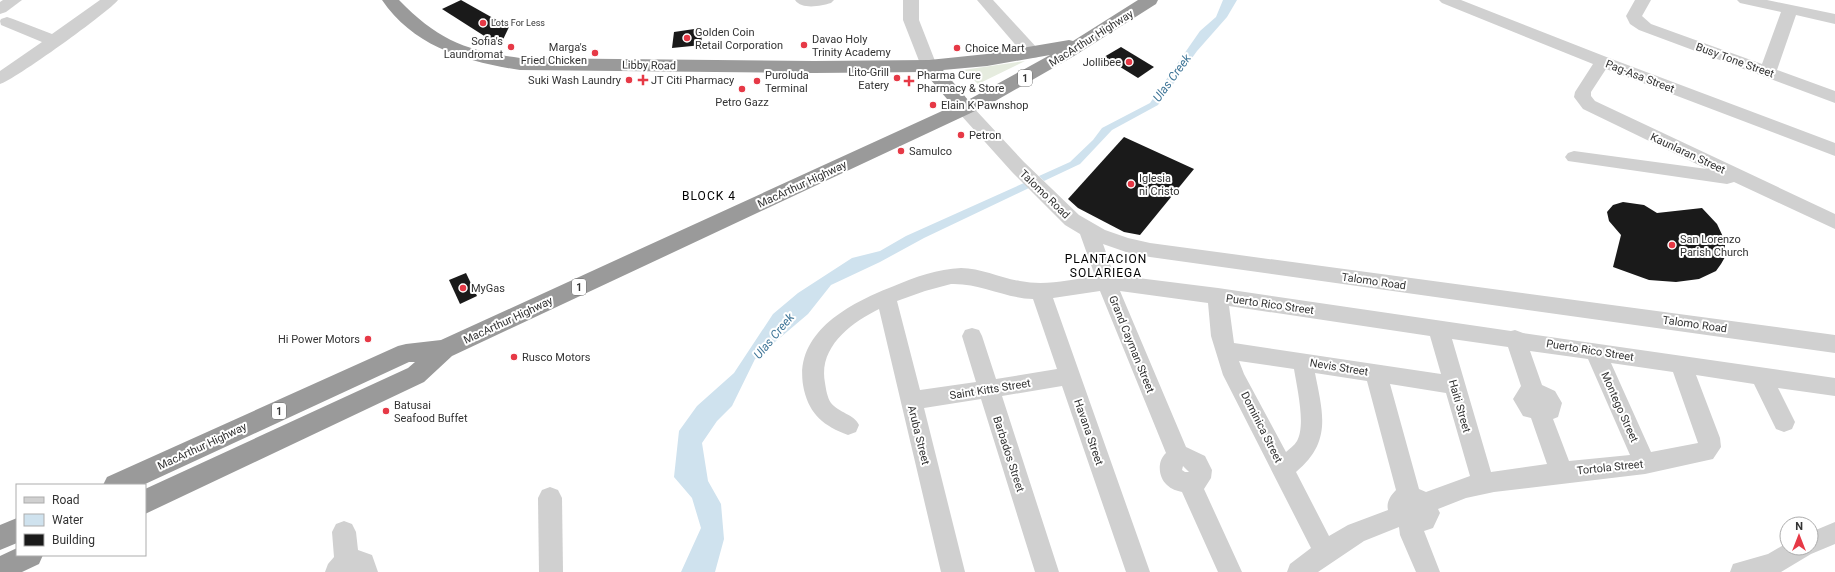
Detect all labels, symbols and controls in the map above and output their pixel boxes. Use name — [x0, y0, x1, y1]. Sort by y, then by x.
street label: MacArthur Highway — [1047, 7, 1136, 70]
marker: Lots For Less — [478, 18, 488, 28]
place label: Lots For Less — [491, 18, 545, 28]
place label: Golden Coin Retail Corporation — [695, 26, 783, 52]
marker: Golden Coin Retail Corporation — [682, 33, 692, 43]
place label: Davao Holy Trinity Academy — [812, 33, 891, 59]
place label: Sofia's Laundromat — [444, 35, 503, 61]
marker: Davao Holy Trinity Academy — [799, 40, 809, 50]
street label: Busy Tone Street — [1694, 40, 1776, 81]
place label: Marga's Fried Chicken — [521, 41, 587, 67]
marker: Sofia's Laundromat — [506, 42, 516, 52]
place label: Choice Mart — [965, 42, 1025, 55]
marker: Choice Mart — [952, 43, 962, 53]
marker: Marga's Fried Chicken — [590, 48, 600, 58]
water label: Ulas Creek — [1150, 51, 1195, 104]
place label: Jollibee — [1083, 56, 1121, 69]
marker: Jollibee — [1124, 57, 1134, 67]
street label: Pag-Asa Street — [1604, 57, 1676, 96]
street label: Libby Road — [622, 59, 676, 72]
place label: Lito-Grill Eatery — [848, 66, 890, 92]
place label: Puroluda Terminal — [765, 69, 809, 95]
place label: Pharma Cure Pharmacy & Store — [917, 69, 1005, 95]
road number: 1 — [1018, 70, 1032, 86]
marker: Lito-Grill Eatery — [892, 73, 902, 83]
place label: Suki Wash Laundry — [528, 74, 622, 87]
place label: JT Citi Pharmacy — [651, 74, 735, 87]
marker: Suki Wash Laundry — [624, 75, 634, 85]
marker: JT Citi Pharmacy — [638, 75, 648, 85]
marker: Puroluda Terminal — [752, 76, 762, 86]
marker: Pharma Cure Pharmacy & Store — [904, 76, 914, 86]
marker: Petro Gazz — [737, 84, 747, 94]
place label: Petro Gazz — [715, 96, 769, 109]
place label: Elain K Pawnshop — [941, 99, 1028, 112]
marker: Elain K Pawnshop — [928, 100, 938, 110]
place label: Petron — [969, 129, 1001, 142]
marker: Petron — [956, 130, 966, 140]
street label: Kaunlaran Street — [1648, 130, 1728, 177]
place label: Samulco — [909, 145, 952, 158]
marker: Samulco — [896, 146, 906, 156]
street label: MacArthur Highway — [756, 158, 850, 211]
street label: Talomo Road — [1017, 167, 1072, 222]
place label: Iglesia ni Cristo — [1139, 172, 1179, 198]
marker: Iglesia ni Cristo — [1126, 179, 1136, 189]
district label: BLOCK 4 — [682, 189, 736, 203]
place label: San Lorenzo Parish Church — [1680, 233, 1748, 259]
marker: San Lorenzo Parish Church — [1667, 240, 1677, 250]
district label: PLANTACION SOLARIEGA — [1065, 252, 1147, 280]
street label: Talomo Road — [1341, 271, 1407, 292]
road number: 1 — [572, 279, 586, 295]
place label: MyGas — [471, 282, 505, 295]
marker: MyGas — [458, 283, 468, 293]
street label: Puerto Rico Street — [1225, 292, 1315, 317]
street label: MacArthur Highway — [462, 294, 556, 347]
street label: Grand Cayman Street — [1106, 294, 1157, 395]
water label: Ulas Creek — [751, 309, 798, 362]
street label: Talomo Road — [1662, 314, 1728, 335]
place label: Hi Power Motors — [278, 333, 360, 346]
marker: Hi Power Motors — [363, 334, 373, 344]
street label: Puerto Rico Street — [1545, 337, 1635, 364]
place label: Rusco Motors — [522, 351, 591, 364]
marker: Rusco Motors — [509, 352, 519, 362]
street label: Nevis Street — [1309, 356, 1369, 379]
street label: Montego Street — [1598, 370, 1641, 445]
street label: Saint Kitts Street — [949, 377, 1032, 402]
street label: Haiti Street — [1446, 378, 1473, 435]
street label: Dominica Street — [1238, 389, 1285, 465]
street label: Havana Street — [1071, 398, 1106, 467]
place label: Batusai Seafood Buffet — [394, 399, 468, 425]
road number: 1 — [272, 403, 286, 419]
street label: Aruba Street — [905, 404, 932, 467]
marker: Batusai Seafood Buffet — [381, 406, 391, 416]
street label: Barbados Street — [990, 415, 1027, 494]
street label: MacArthur Highway — [156, 420, 250, 473]
street label: Tortola Street — [1576, 458, 1644, 477]
legend — [16, 484, 146, 556]
text: Road — [52, 493, 80, 507]
text: Water — [52, 513, 83, 527]
north arrow — [1779, 516, 1819, 556]
text: N — [1795, 520, 1803, 533]
text: Building — [52, 533, 95, 547]

